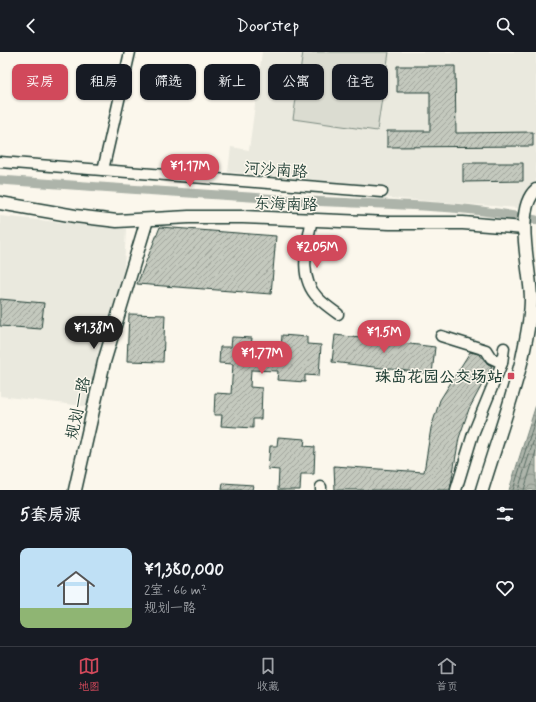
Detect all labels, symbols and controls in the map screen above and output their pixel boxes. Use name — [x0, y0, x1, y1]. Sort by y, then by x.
text: Doorstep — [237, 14, 299, 38]
icon: back — [20, 15, 42, 37]
icon: search — [494, 15, 516, 37]
chip: 买房 — [12, 64, 68, 100]
chip: 租房 — [76, 64, 132, 100]
chip: 筛选 — [140, 64, 196, 100]
chip: 新上 — [204, 64, 260, 100]
chip: 公寓 — [268, 64, 324, 100]
chip: 住宅 — [332, 64, 388, 100]
pin: ¥1.17M — [157, 154, 223, 188]
text: ¥1.17M — [170, 158, 210, 175]
street label: 河沙南路 — [243, 158, 309, 183]
street label: 东海南路 — [254, 193, 318, 216]
pin: ¥2.05M — [284, 235, 350, 269]
text: ¥2.05M — [296, 239, 338, 256]
pin: ¥1.38M — [61, 316, 127, 350]
text: ¥1.38M — [74, 320, 114, 337]
pin: ¥1.5M — [356, 320, 412, 354]
text: ¥1.5M — [366, 324, 402, 341]
pin: ¥1.77M — [229, 341, 295, 375]
text: ¥1.77M — [241, 345, 283, 362]
place label: 珠岛花园公交场站 — [375, 367, 503, 388]
marker: 珠岛花园公交场站 — [506, 371, 516, 381]
street label: 规划一路 — [62, 375, 95, 442]
icon: filters — [494, 503, 516, 525]
text: 5套房源 — [20, 504, 81, 526]
text: ¥1,380,000 — [144, 559, 224, 581]
icon: home — [52, 564, 100, 612]
icon: heart — [494, 577, 516, 599]
text: 2室 · 66 m² — [144, 582, 207, 599]
text: 规划一路 — [144, 600, 196, 617]
tab: 地图 — [78, 655, 100, 694]
tab: 收藏 — [257, 655, 279, 694]
tab: 首页 — [436, 655, 458, 694]

